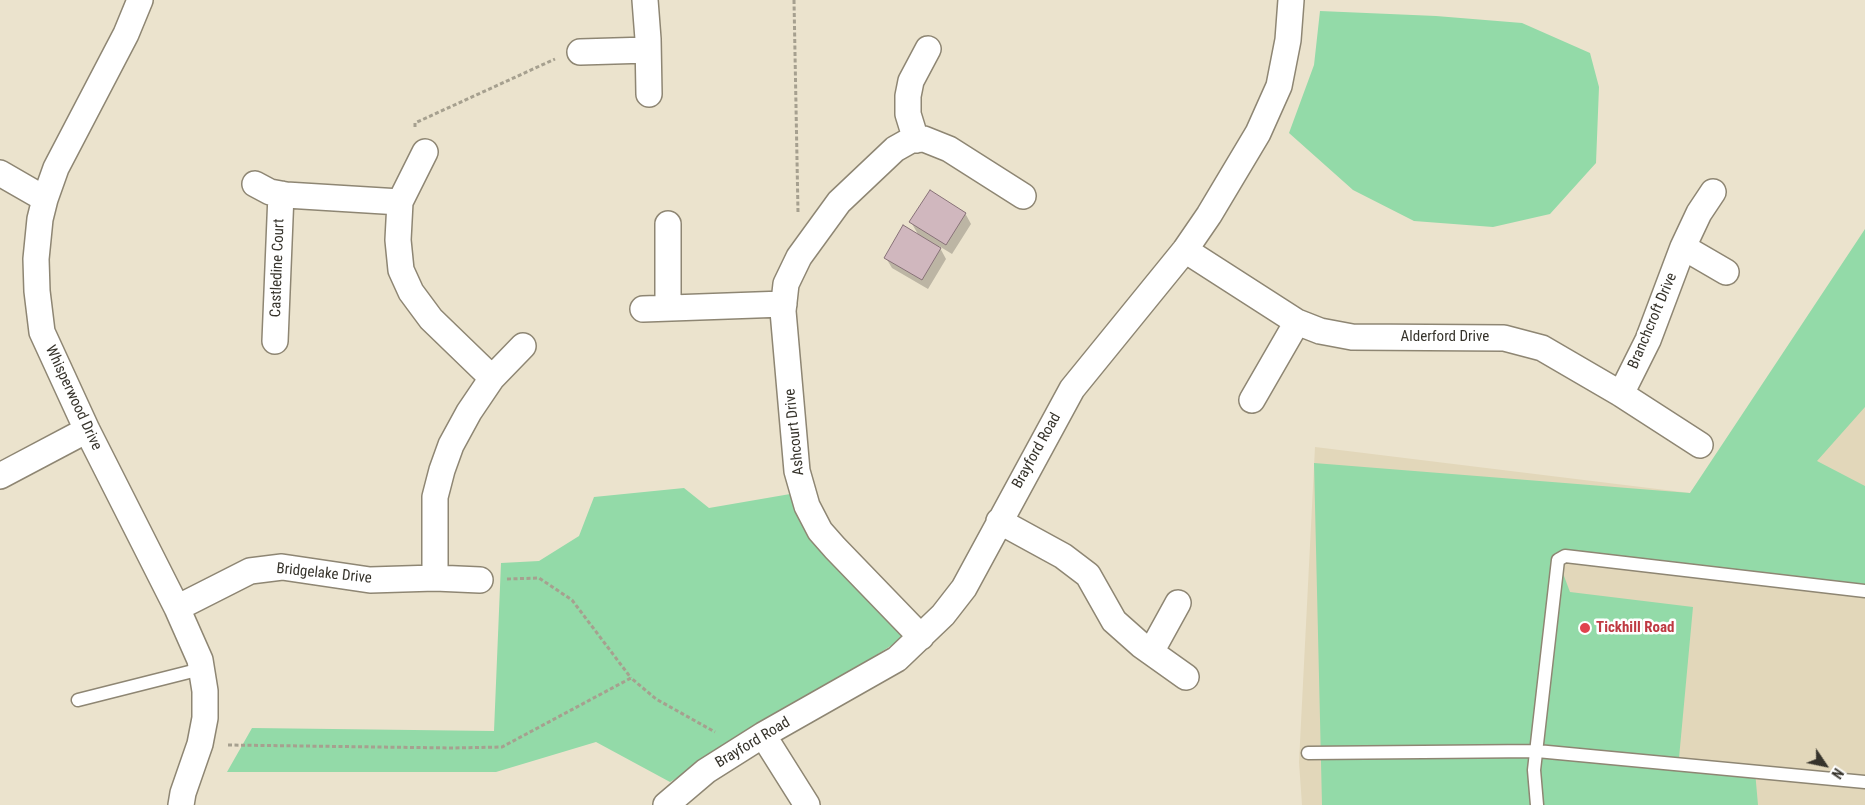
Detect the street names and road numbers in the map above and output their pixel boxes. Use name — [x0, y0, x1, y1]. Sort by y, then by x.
street label: Castledine Court — [267, 218, 289, 318]
street label: Branchcroft Drive — [1625, 270, 1681, 372]
street label: Alderford Drive — [1401, 328, 1489, 346]
street label: Whisperwood Drive — [41, 343, 105, 453]
street label: Ashcourt Drive — [781, 388, 809, 476]
street label: Brayford Road — [1009, 410, 1065, 492]
street label: Bridgelake Drive — [275, 560, 373, 588]
street label: Brayford Road — [713, 714, 793, 772]

